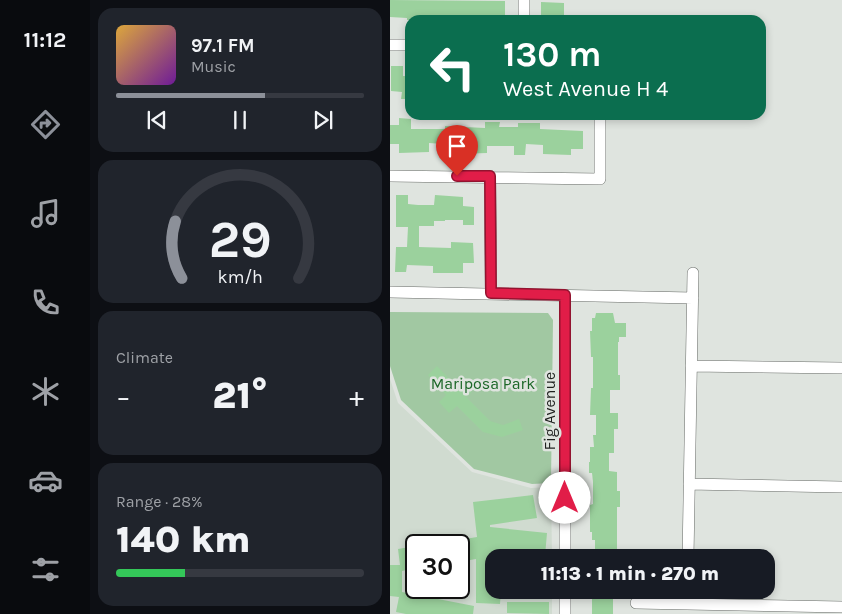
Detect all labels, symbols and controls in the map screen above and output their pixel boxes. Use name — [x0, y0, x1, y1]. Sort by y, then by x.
text: 11:12 — [24, 27, 66, 53]
text: 130 m — [503, 34, 601, 75]
text: 97.1 FM — [191, 35, 255, 57]
icon: left — [420, 35, 485, 100]
text: Music — [191, 57, 236, 76]
text: West Avenue H 4 — [503, 76, 668, 102]
icon: previous — [143, 106, 171, 134]
icon: pause — [226, 106, 254, 134]
icon: next — [309, 106, 337, 134]
icon: directions — [28, 107, 63, 142]
pin — [436, 125, 478, 176]
icon: arrive — [443, 132, 471, 160]
icon: music — [28, 196, 63, 231]
text: 29 — [208, 209, 272, 270]
text: km/h — [217, 267, 263, 288]
icon: phone — [28, 285, 63, 320]
text: Climate — [116, 348, 173, 367]
street label: Fig Avenue — [540, 372, 559, 450]
text: 21° — [212, 373, 268, 418]
icon: climate — [28, 374, 63, 409]
park label: Mariposa Park — [431, 374, 535, 393]
text: − — [116, 380, 131, 413]
text: + — [349, 380, 364, 413]
icon: car — [28, 463, 63, 498]
position arrow — [538, 471, 590, 523]
text: Range · 28% — [116, 492, 203, 511]
text: 140 km — [116, 517, 251, 562]
speed limit sign: 30 — [405, 534, 470, 599]
icon: filters — [28, 552, 63, 587]
text: 11:13 · 1 min · 270 m — [541, 563, 719, 585]

